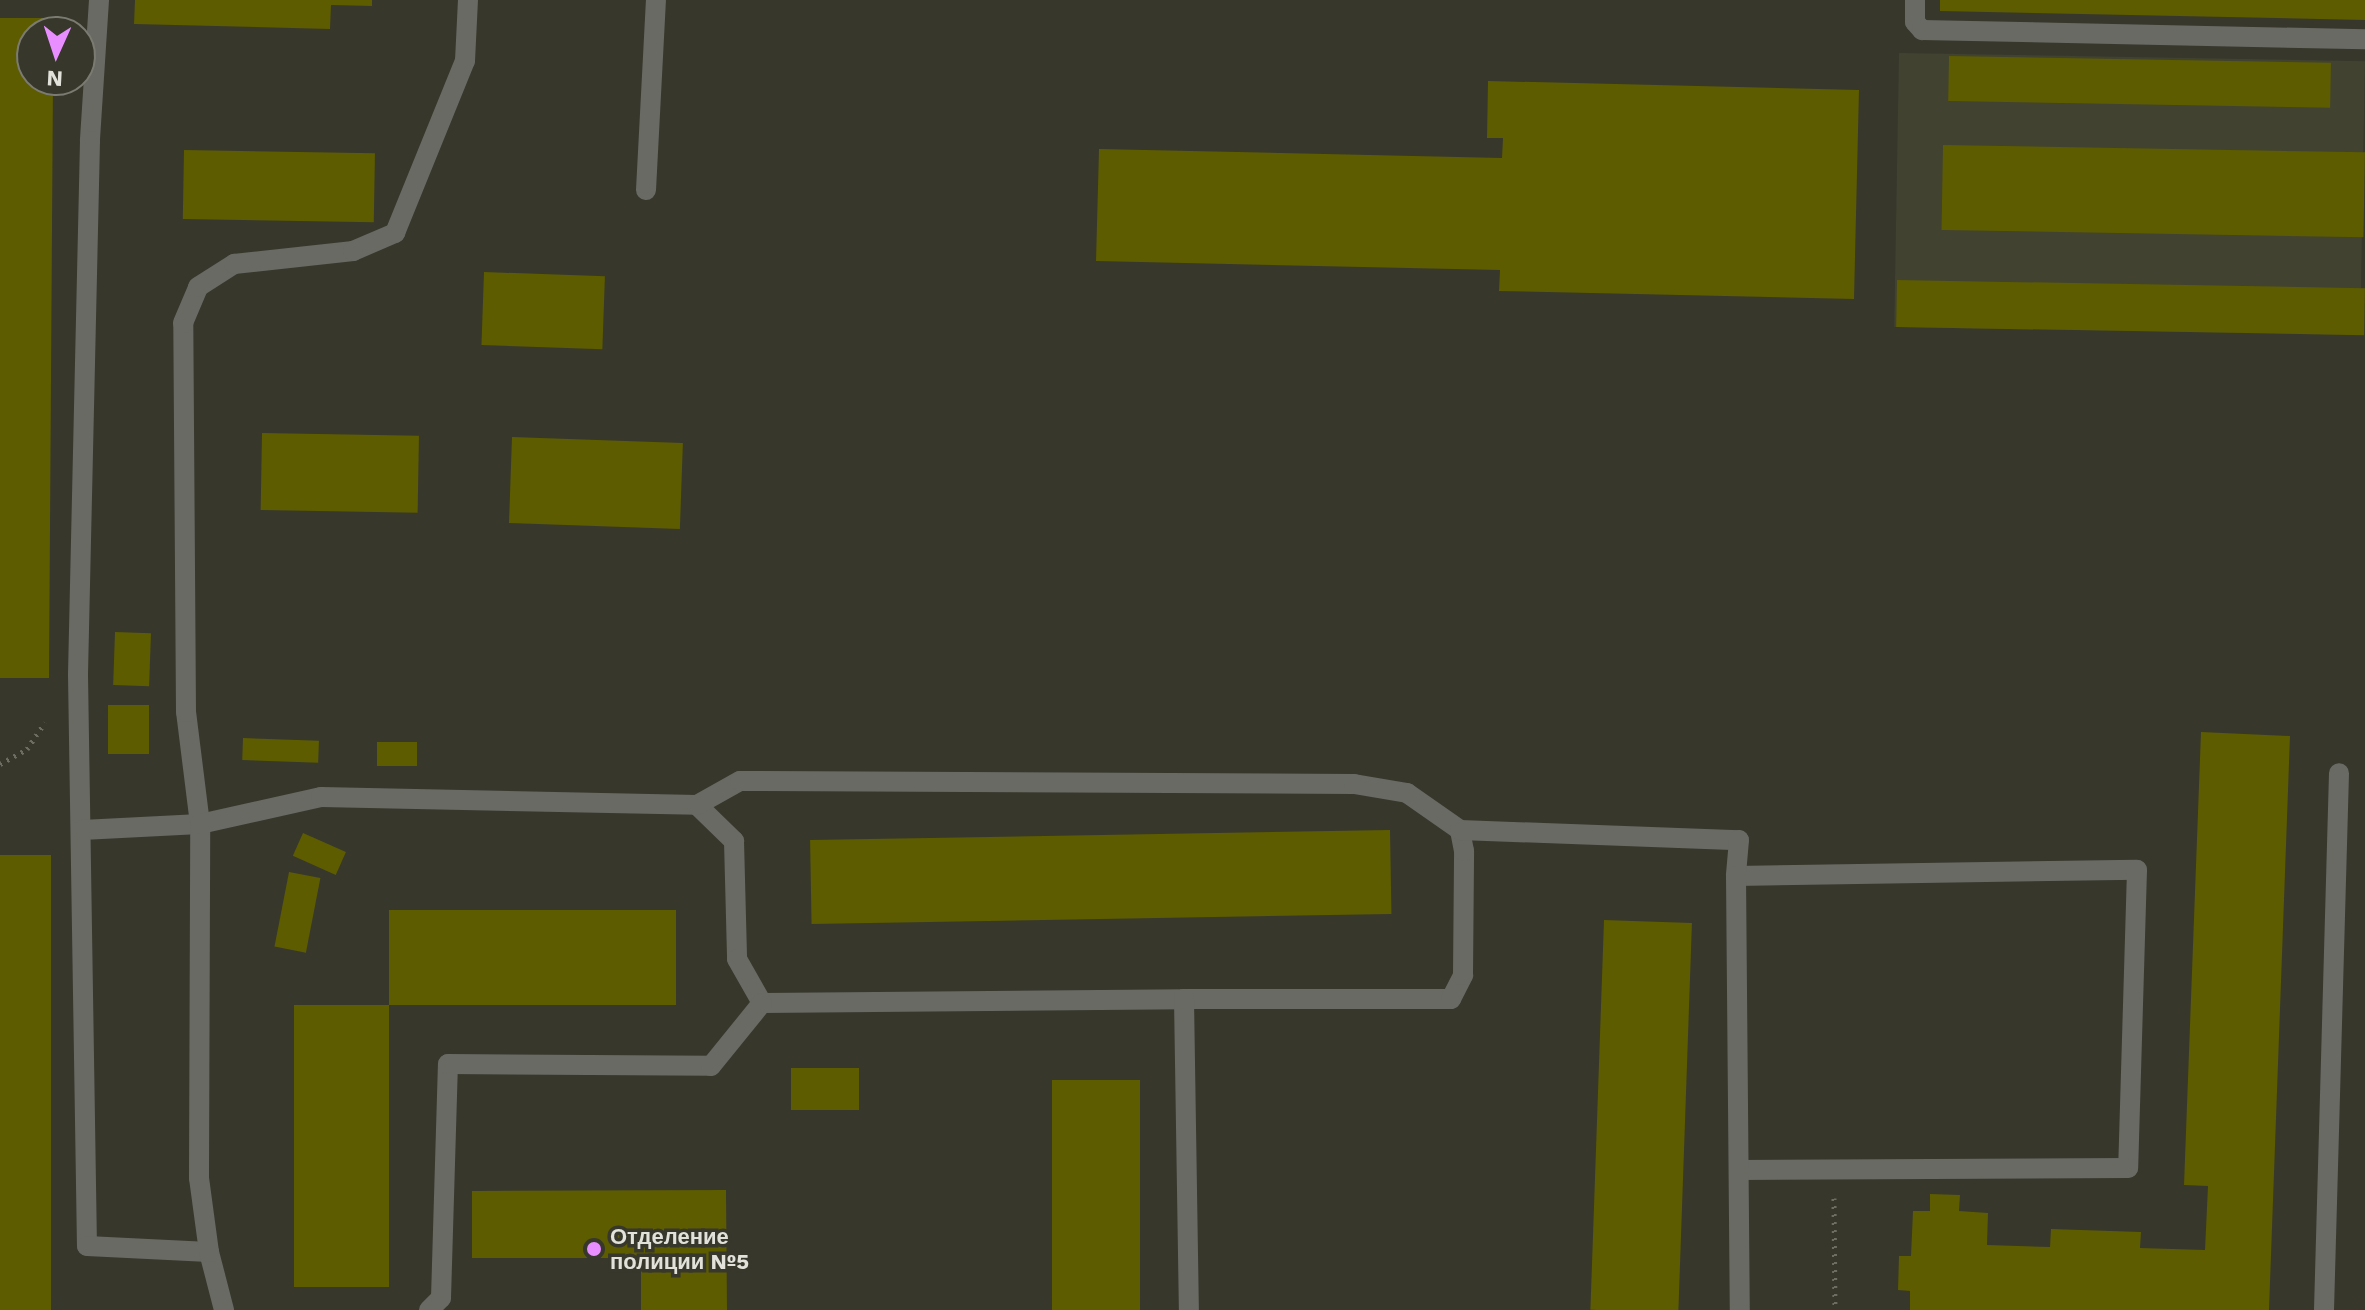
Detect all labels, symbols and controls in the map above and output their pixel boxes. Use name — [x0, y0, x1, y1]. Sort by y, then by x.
north arrow — [16, 16, 96, 96]
text: N — [46, 66, 64, 91]
place label: Отделение полиции №5 — [610, 1223, 749, 1274]
marker: Отделение полиции №5 — [585, 1240, 603, 1258]

